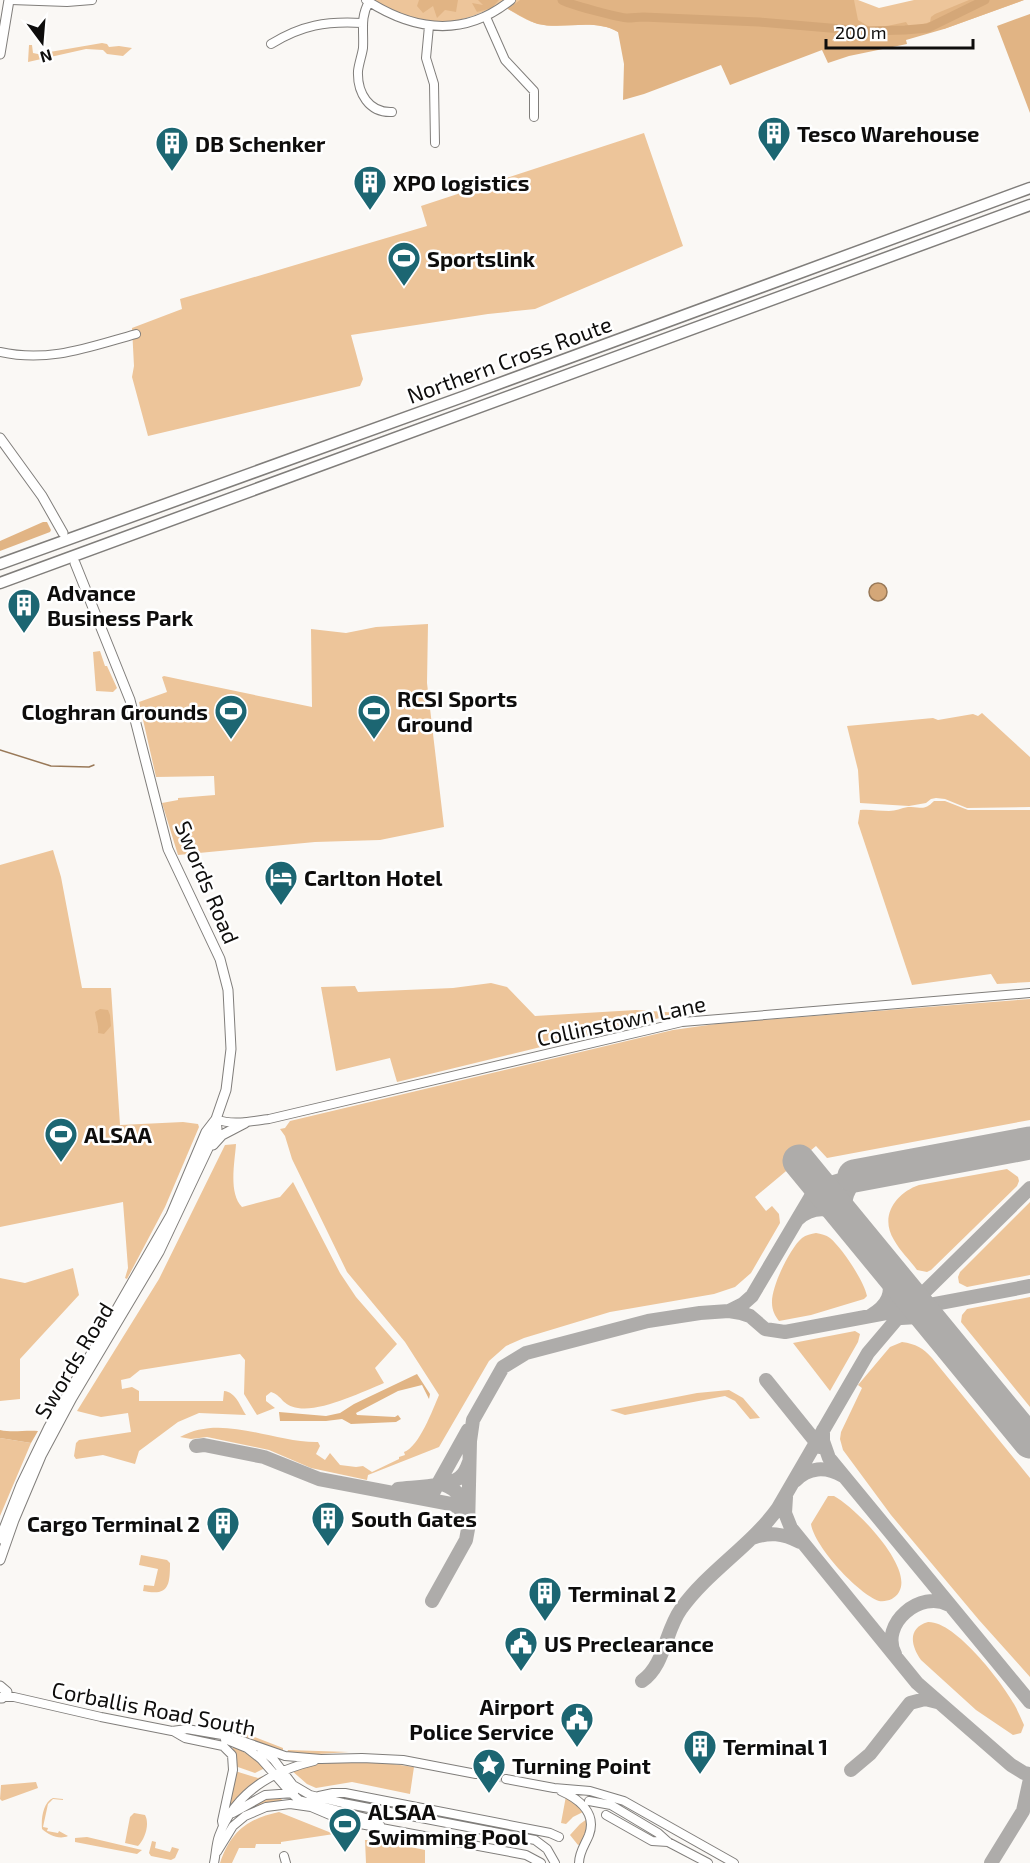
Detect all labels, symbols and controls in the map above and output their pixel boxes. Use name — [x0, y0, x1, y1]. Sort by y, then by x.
north arrow — [12, 12, 72, 72]
scale bar — [826, 12, 973, 50]
text: 200 m — [835, 21, 887, 43]
text: N — [38, 46, 54, 68]
building icon: Tesco Warehouse — [756, 115, 792, 162]
place label: Tesco Warehouse — [797, 120, 979, 146]
building icon: DB Schenker — [154, 125, 190, 172]
place label: DB Schenker — [195, 130, 326, 156]
building icon: XPO logistics — [352, 164, 388, 211]
place label: XPO logistics — [393, 169, 529, 195]
sports icon: Sportslink — [386, 240, 422, 287]
place label: Sportslink — [427, 245, 536, 271]
street label: Northern Cross Route — [403, 310, 615, 408]
place label: Advance Business Park — [47, 579, 194, 630]
building icon: Advance Business Park — [6, 587, 42, 634]
place label: RCSI Sports Ground — [397, 685, 517, 736]
sports icon: Cloghran Grounds — [213, 693, 249, 740]
sports icon: RCSI Sports Ground — [356, 693, 392, 740]
place label: Cloghran Grounds — [21, 698, 208, 724]
street label: Swords Road — [170, 817, 246, 947]
hotel icon: Carlton Hotel — [263, 859, 299, 906]
place label: Carlton Hotel — [304, 864, 443, 890]
street label: Collinstown Lane — [534, 989, 708, 1051]
sports icon: ALSAA — [43, 1116, 79, 1163]
place label: ALSAA — [84, 1121, 152, 1147]
street label: Swords Road — [28, 1297, 118, 1423]
building icon: South Gates — [310, 1500, 346, 1547]
building icon: Cargo Terminal 2 — [205, 1505, 241, 1552]
place label: South Gates — [351, 1505, 477, 1531]
place label: Cargo Terminal 2 — [27, 1510, 200, 1536]
building icon: Terminal 2 — [527, 1575, 563, 1622]
place label: Terminal 2 — [568, 1580, 676, 1606]
public building icon: US Preclearance — [503, 1625, 539, 1672]
place label: US Preclearance — [544, 1630, 714, 1656]
street label: Corballis Road South — [50, 1675, 258, 1741]
place label: Airport Police Service — [409, 1693, 554, 1744]
public building icon: Airport Police Service — [559, 1701, 595, 1748]
building icon: Terminal 1 — [682, 1728, 718, 1775]
place label: Terminal 1 — [723, 1733, 828, 1759]
place icon: Turning Point — [471, 1747, 507, 1794]
place label: Turning Point — [512, 1752, 651, 1778]
place label: ALSAA Swimming Pool — [368, 1798, 529, 1849]
sports icon: ALSAA Swimming Pool — [327, 1806, 363, 1853]

